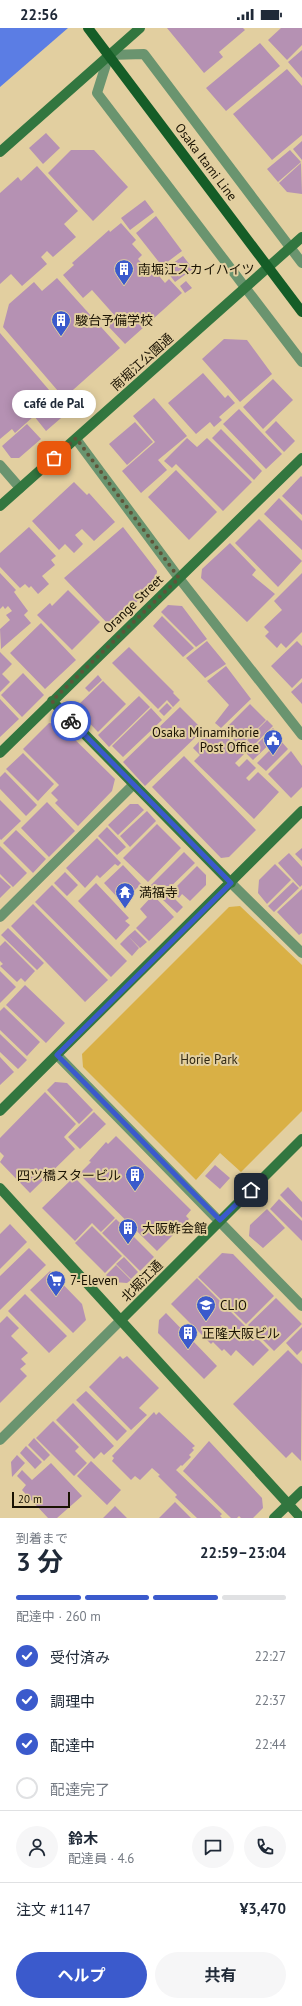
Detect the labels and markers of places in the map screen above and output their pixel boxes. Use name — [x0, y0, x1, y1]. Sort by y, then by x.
building icon: 南堀江スカイハイツ — [113, 258, 135, 286]
place label: 南堀江スカイハイツ — [138, 261, 254, 278]
building icon: 駿台予備学校 — [50, 309, 72, 337]
place label: 駿台予備学校 — [75, 312, 153, 329]
callout: café de Pal — [12, 390, 96, 418]
pin — [37, 441, 71, 475]
place label: Osaka Minamihorie Post Office — [152, 724, 259, 756]
public building icon: Osaka Minamihorie Post Office — [262, 728, 284, 756]
temple icon: 満福寺 — [114, 881, 136, 909]
place label: 満福寺 — [139, 884, 178, 901]
building icon: 四ツ橋スタービル — [124, 1164, 146, 1192]
place label: 四ツ橋スタービル — [17, 1167, 121, 1184]
pin — [234, 1173, 268, 1207]
building icon: 大阪鮓会館 — [117, 1217, 139, 1245]
place label: 大阪鮓会館 — [142, 1220, 207, 1237]
supermarket icon: 7-Eleven — [45, 1269, 67, 1297]
place label: 7-Eleven — [70, 1272, 118, 1289]
school or university icon: CLIO — [195, 1294, 217, 1322]
place label: CLIO — [220, 1297, 247, 1314]
building icon: 正隆大阪ビル — [177, 1322, 199, 1350]
place label: 正隆大阪ビル — [202, 1325, 280, 1342]

